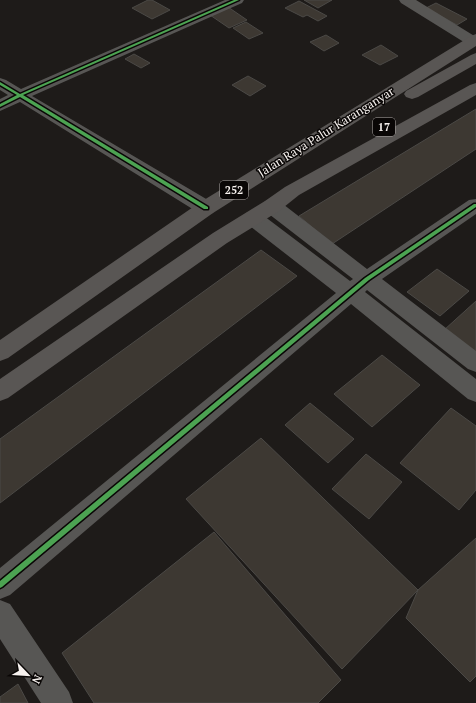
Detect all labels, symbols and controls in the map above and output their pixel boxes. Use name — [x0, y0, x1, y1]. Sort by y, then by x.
street label: Jalan Raya Palur Karanganyar — [255, 83, 397, 180]
road number: 17 — [373, 118, 395, 136]
road number: 252 — [220, 181, 248, 199]
north arrow — [8, 655, 48, 695]
text: N — [29, 672, 45, 687]

